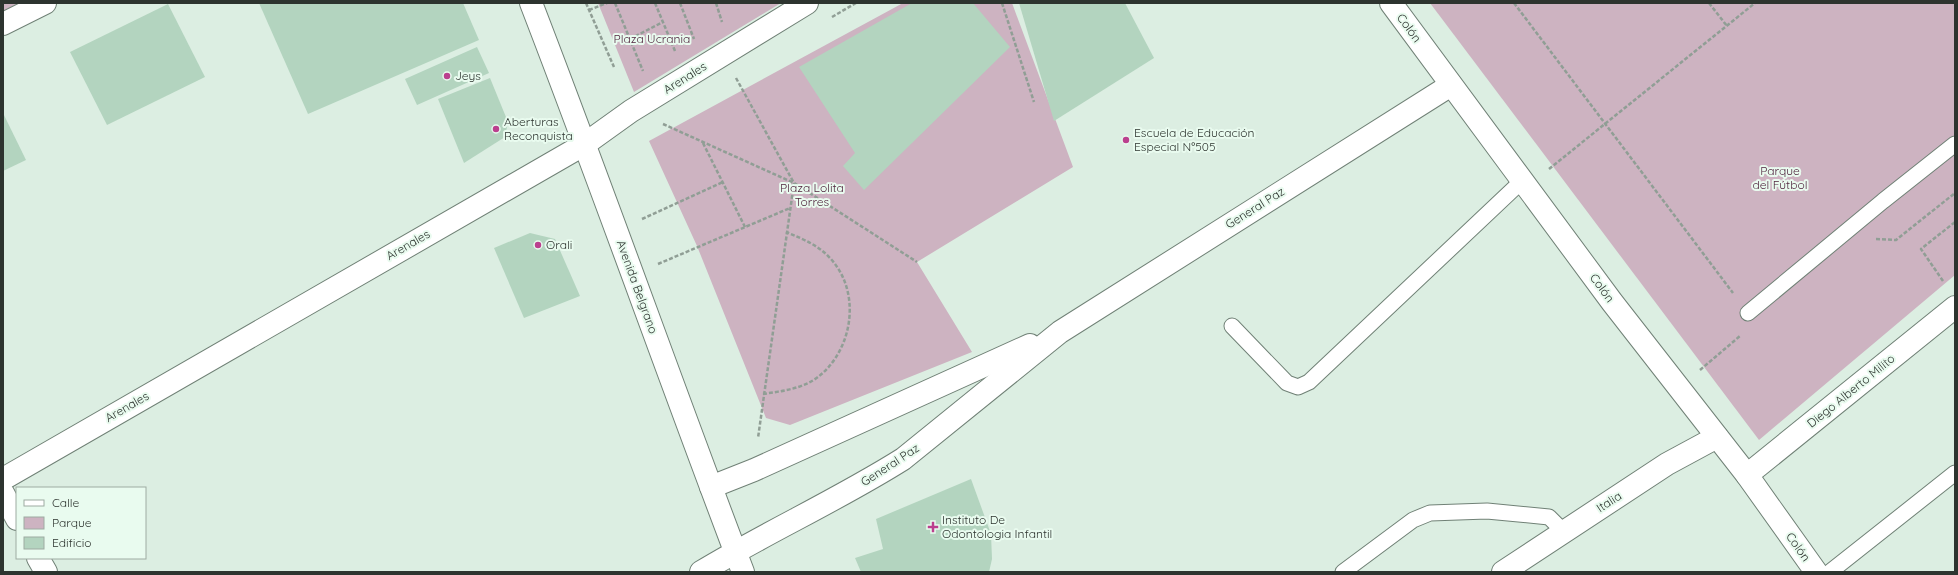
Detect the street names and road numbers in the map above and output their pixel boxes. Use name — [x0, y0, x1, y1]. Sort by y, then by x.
street label: Colón — [1394, 10, 1425, 45]
street label: Arenales — [660, 58, 709, 97]
street label: General Paz — [1222, 183, 1287, 232]
street label: Arenales — [383, 226, 433, 263]
street label: Avenida Belgrano — [614, 238, 661, 336]
street label: Colón — [1587, 270, 1618, 305]
street label: Diego Alberto Milito — [1804, 351, 1898, 431]
street label: Arenales — [102, 388, 152, 425]
street label: General Paz — [858, 440, 922, 489]
street label: Italia — [1593, 488, 1624, 515]
street label: Colón — [1783, 529, 1814, 564]

